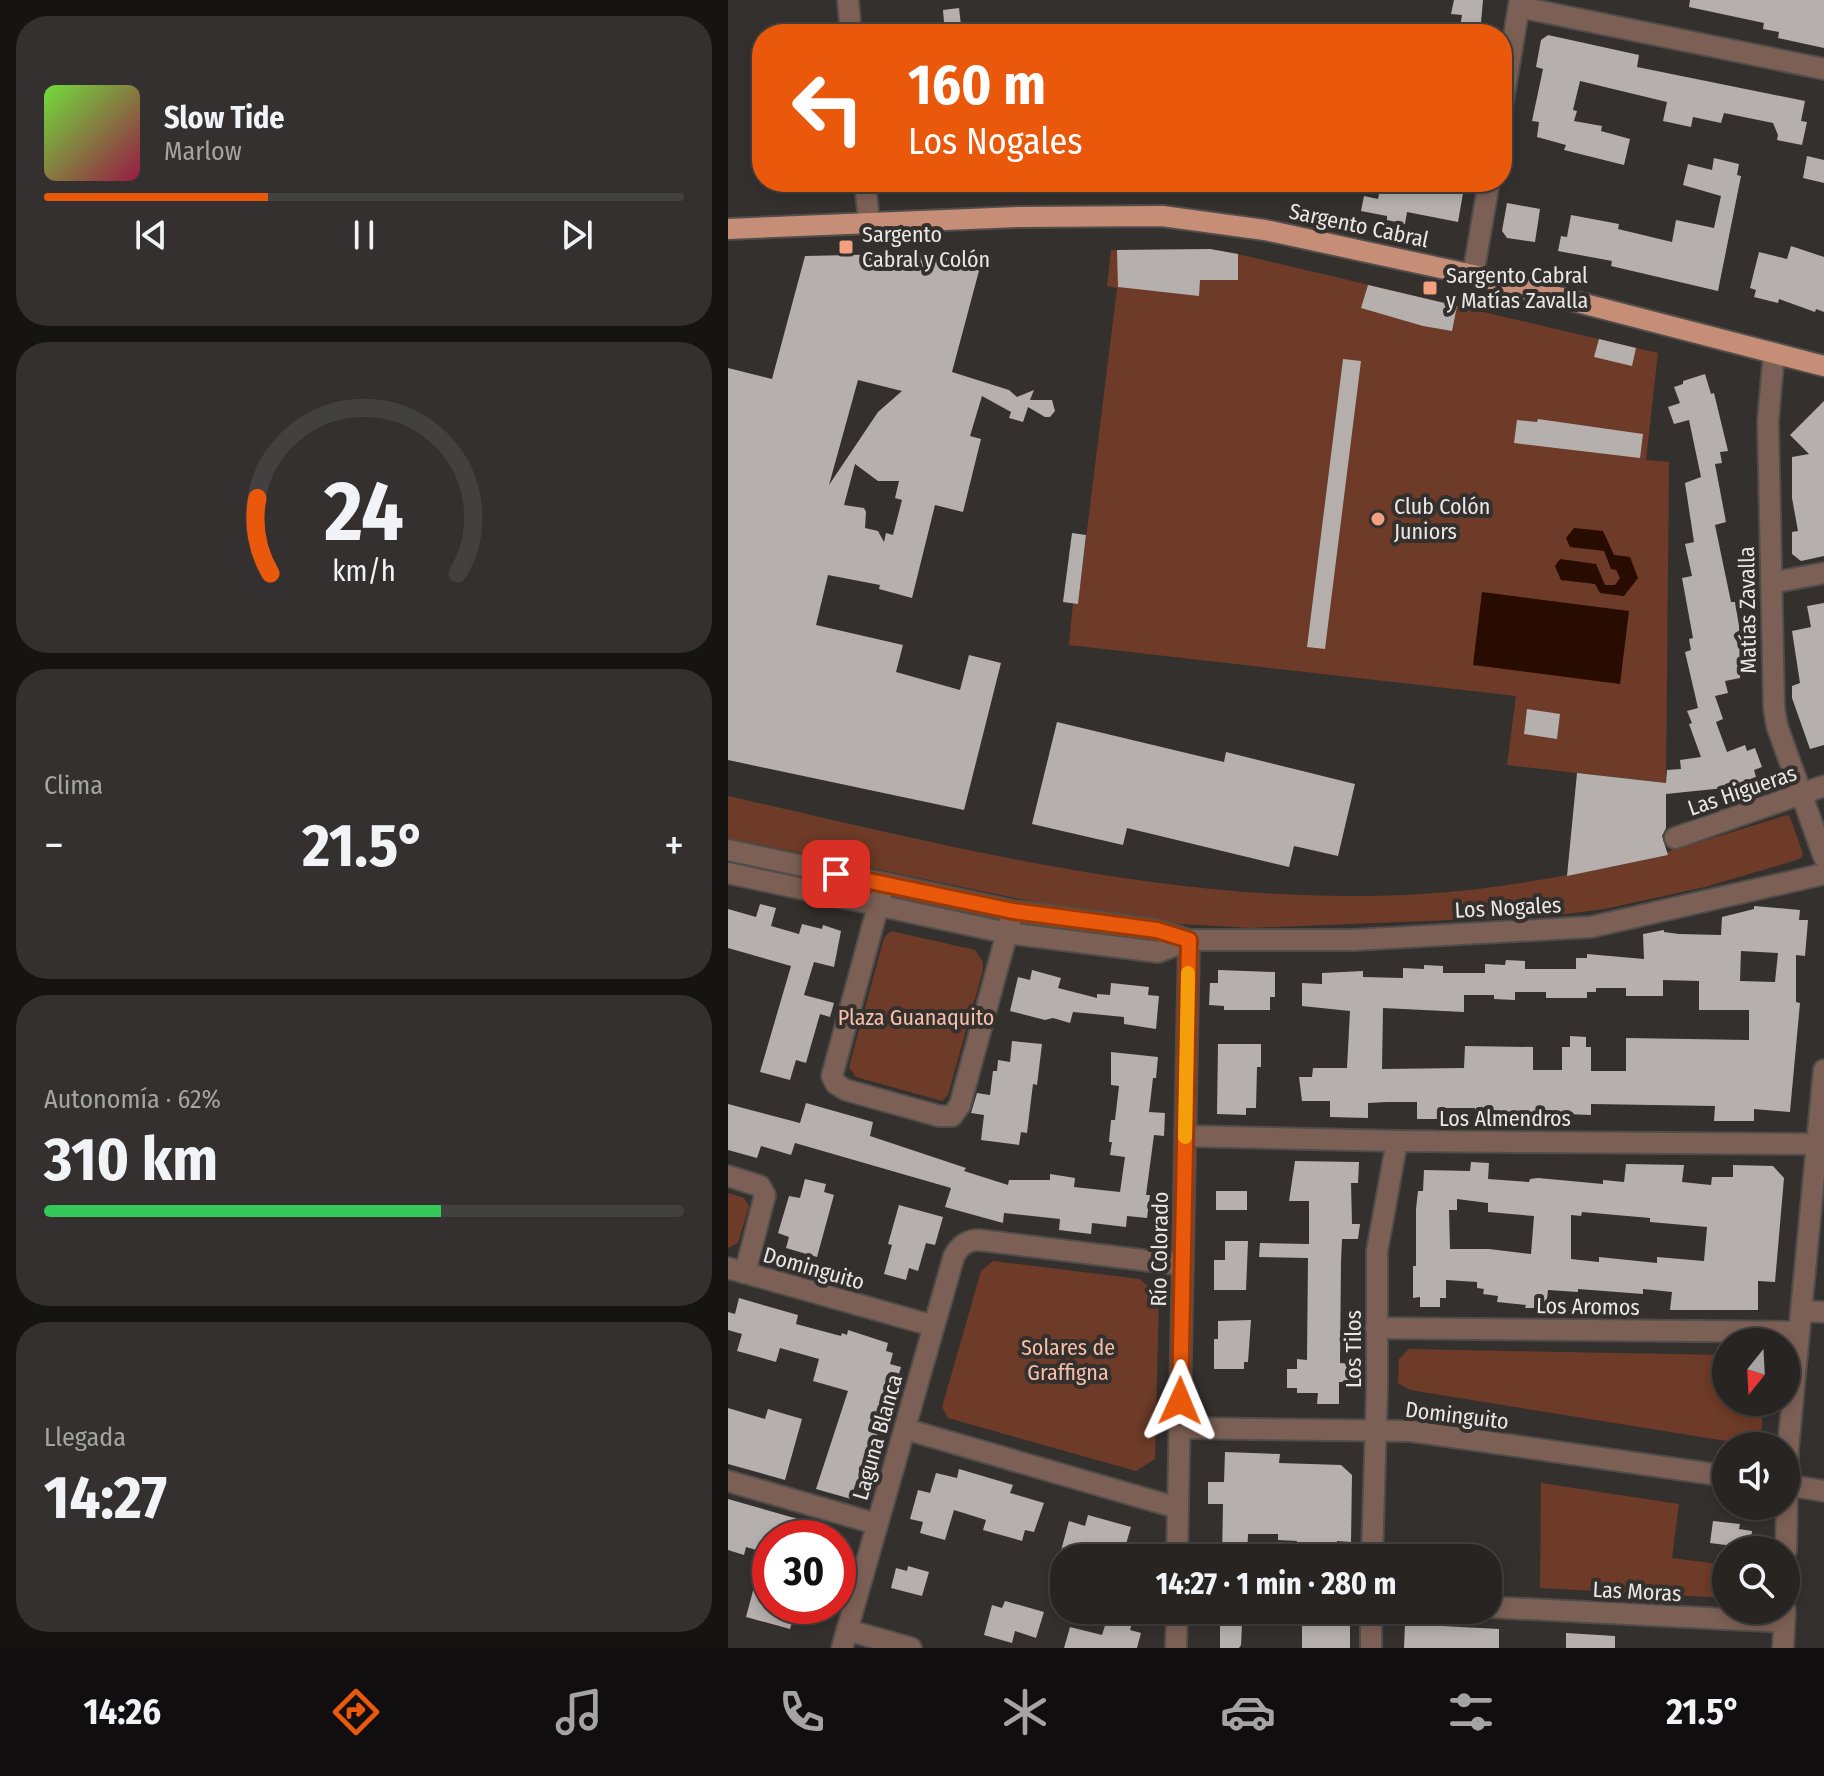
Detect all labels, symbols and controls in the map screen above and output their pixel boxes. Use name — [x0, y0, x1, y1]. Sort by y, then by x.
text: 160 m — [908, 52, 1046, 119]
icon: left — [776, 56, 880, 160]
text: Slow Tide — [164, 100, 285, 136]
text: Los Nogales — [908, 120, 1083, 164]
text: Marlow — [164, 136, 242, 167]
street label: Sargento Cabral — [1287, 198, 1431, 253]
icon: previous — [129, 213, 173, 257]
icon: pause — [342, 213, 386, 257]
icon: next — [555, 213, 599, 257]
place label: Sargento Cabral y Colón — [862, 221, 990, 273]
marker: Sargento Cabral y Colón — [837, 238, 855, 256]
place label: Sargento Cabral y Matías Zavalla — [1446, 262, 1588, 314]
marker: Sargento Cabral y Matías Zavalla — [1421, 279, 1439, 297]
text: 24 — [323, 461, 404, 561]
place label: Club Colón Juniors — [1394, 493, 1490, 545]
marker: Club Colón Juniors — [1369, 510, 1387, 528]
street label: Matías Zavalla — [1733, 546, 1762, 674]
text: km/h — [332, 554, 396, 589]
street label: Las Higueras — [1684, 759, 1800, 822]
text: Clima — [44, 770, 103, 801]
text: 21.5° — [302, 810, 426, 882]
text: − — [44, 819, 64, 872]
text: + — [664, 819, 684, 872]
pin — [802, 840, 870, 908]
icon: arrive — [814, 852, 858, 896]
street label: Los Nogales — [1454, 891, 1562, 924]
park label: Plaza Guanaquito — [838, 1004, 994, 1031]
text: Autonomía · 62% — [44, 1084, 221, 1115]
street label: Los Almendros — [1439, 1105, 1571, 1132]
text: 310 km — [44, 1124, 218, 1196]
street label: Río Colorado — [1145, 1191, 1174, 1307]
street label: Dominguito — [760, 1241, 868, 1296]
street label: Los Aromos — [1536, 1292, 1640, 1321]
street label: Los Tilos — [1340, 1310, 1367, 1388]
north arrow — [1712, 1328, 1800, 1416]
map controls — [1712, 1328, 1800, 1624]
park label: Solares de Graffigna — [1021, 1334, 1115, 1386]
position arrow — [1138, 1359, 1222, 1443]
street label: Laguna Blanca — [847, 1371, 908, 1503]
street label: Dominguito — [1404, 1396, 1510, 1435]
text: Llegada — [44, 1422, 126, 1453]
button: sound — [1712, 1432, 1800, 1520]
text: 14:27 — [44, 1462, 167, 1534]
speed limit sign: 30 — [752, 1520, 856, 1624]
button: search — [1712, 1536, 1800, 1624]
text: 14:27 · 1 min · 280 m — [1156, 1566, 1396, 1602]
street label: Las Moras — [1592, 1576, 1682, 1607]
icon: directions — [328, 1684, 384, 1740]
icon: music — [551, 1684, 607, 1740]
icon: phone — [774, 1684, 830, 1740]
icon: climate — [997, 1684, 1053, 1740]
icon: car — [1220, 1684, 1276, 1740]
icon: filters — [1443, 1684, 1499, 1740]
text: 14:26 — [84, 1690, 161, 1734]
text: 21.5° — [1666, 1690, 1740, 1734]

